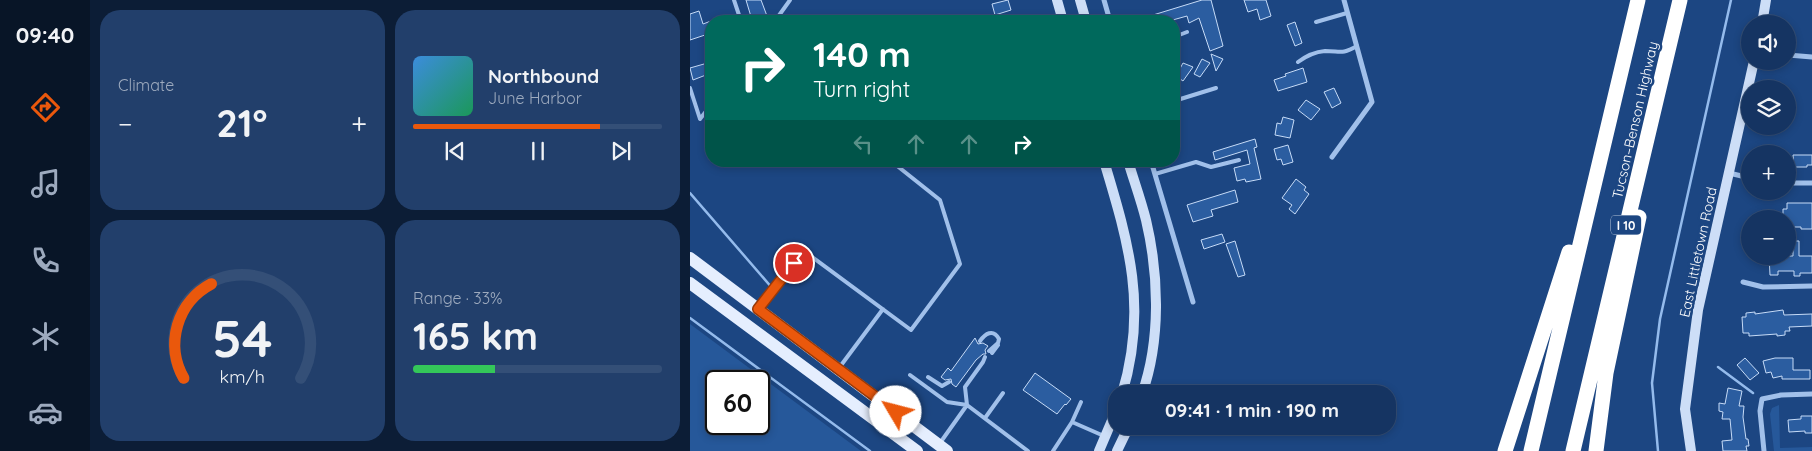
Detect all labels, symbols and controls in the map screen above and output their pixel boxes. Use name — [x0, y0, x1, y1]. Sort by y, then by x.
map controls — [1741, 15, 1796, 265]
button: sound — [1741, 15, 1796, 70]
text: 09:40 — [16, 21, 74, 49]
text: 140 m — [813, 32, 911, 76]
icon: right — [730, 35, 795, 100]
street label: Tucson–Benson Highway — [1608, 40, 1662, 200]
text: Northbound — [488, 64, 599, 88]
text: Climate — [118, 75, 174, 95]
text: Turn right — [813, 75, 910, 103]
button: layers — [1741, 80, 1796, 135]
text: June Harbor — [488, 88, 582, 108]
icon: directions — [28, 90, 63, 125]
text: 21° — [216, 99, 268, 147]
text: − — [118, 106, 133, 141]
text: + — [351, 106, 367, 141]
icon: left — [849, 130, 877, 158]
icon: ahead — [902, 130, 930, 158]
icon: ahead — [955, 130, 983, 158]
icon: right — [1008, 130, 1036, 158]
icon: previous — [441, 137, 469, 165]
icon: pause — [524, 137, 552, 165]
icon: next — [607, 137, 635, 165]
button: + — [1741, 145, 1796, 200]
icon: music — [28, 166, 63, 201]
street label: East Littletown Road — [1675, 185, 1721, 319]
button: − — [1741, 210, 1796, 265]
road number: I 10 — [1611, 216, 1641, 234]
pin — [773, 242, 815, 284]
icon: phone — [28, 243, 63, 278]
icon: arrive — [780, 249, 808, 277]
text: Range · 33% — [413, 288, 502, 308]
text: 54 — [212, 305, 273, 370]
text: 165 km — [413, 312, 538, 360]
icon: climate — [28, 319, 63, 354]
text: km/h — [220, 365, 265, 387]
speed limit sign: 60 — [705, 370, 770, 435]
position arrow — [869, 385, 921, 437]
icon: car — [28, 395, 63, 430]
text: 09:41 · 1 min · 190 m — [1165, 398, 1339, 422]

